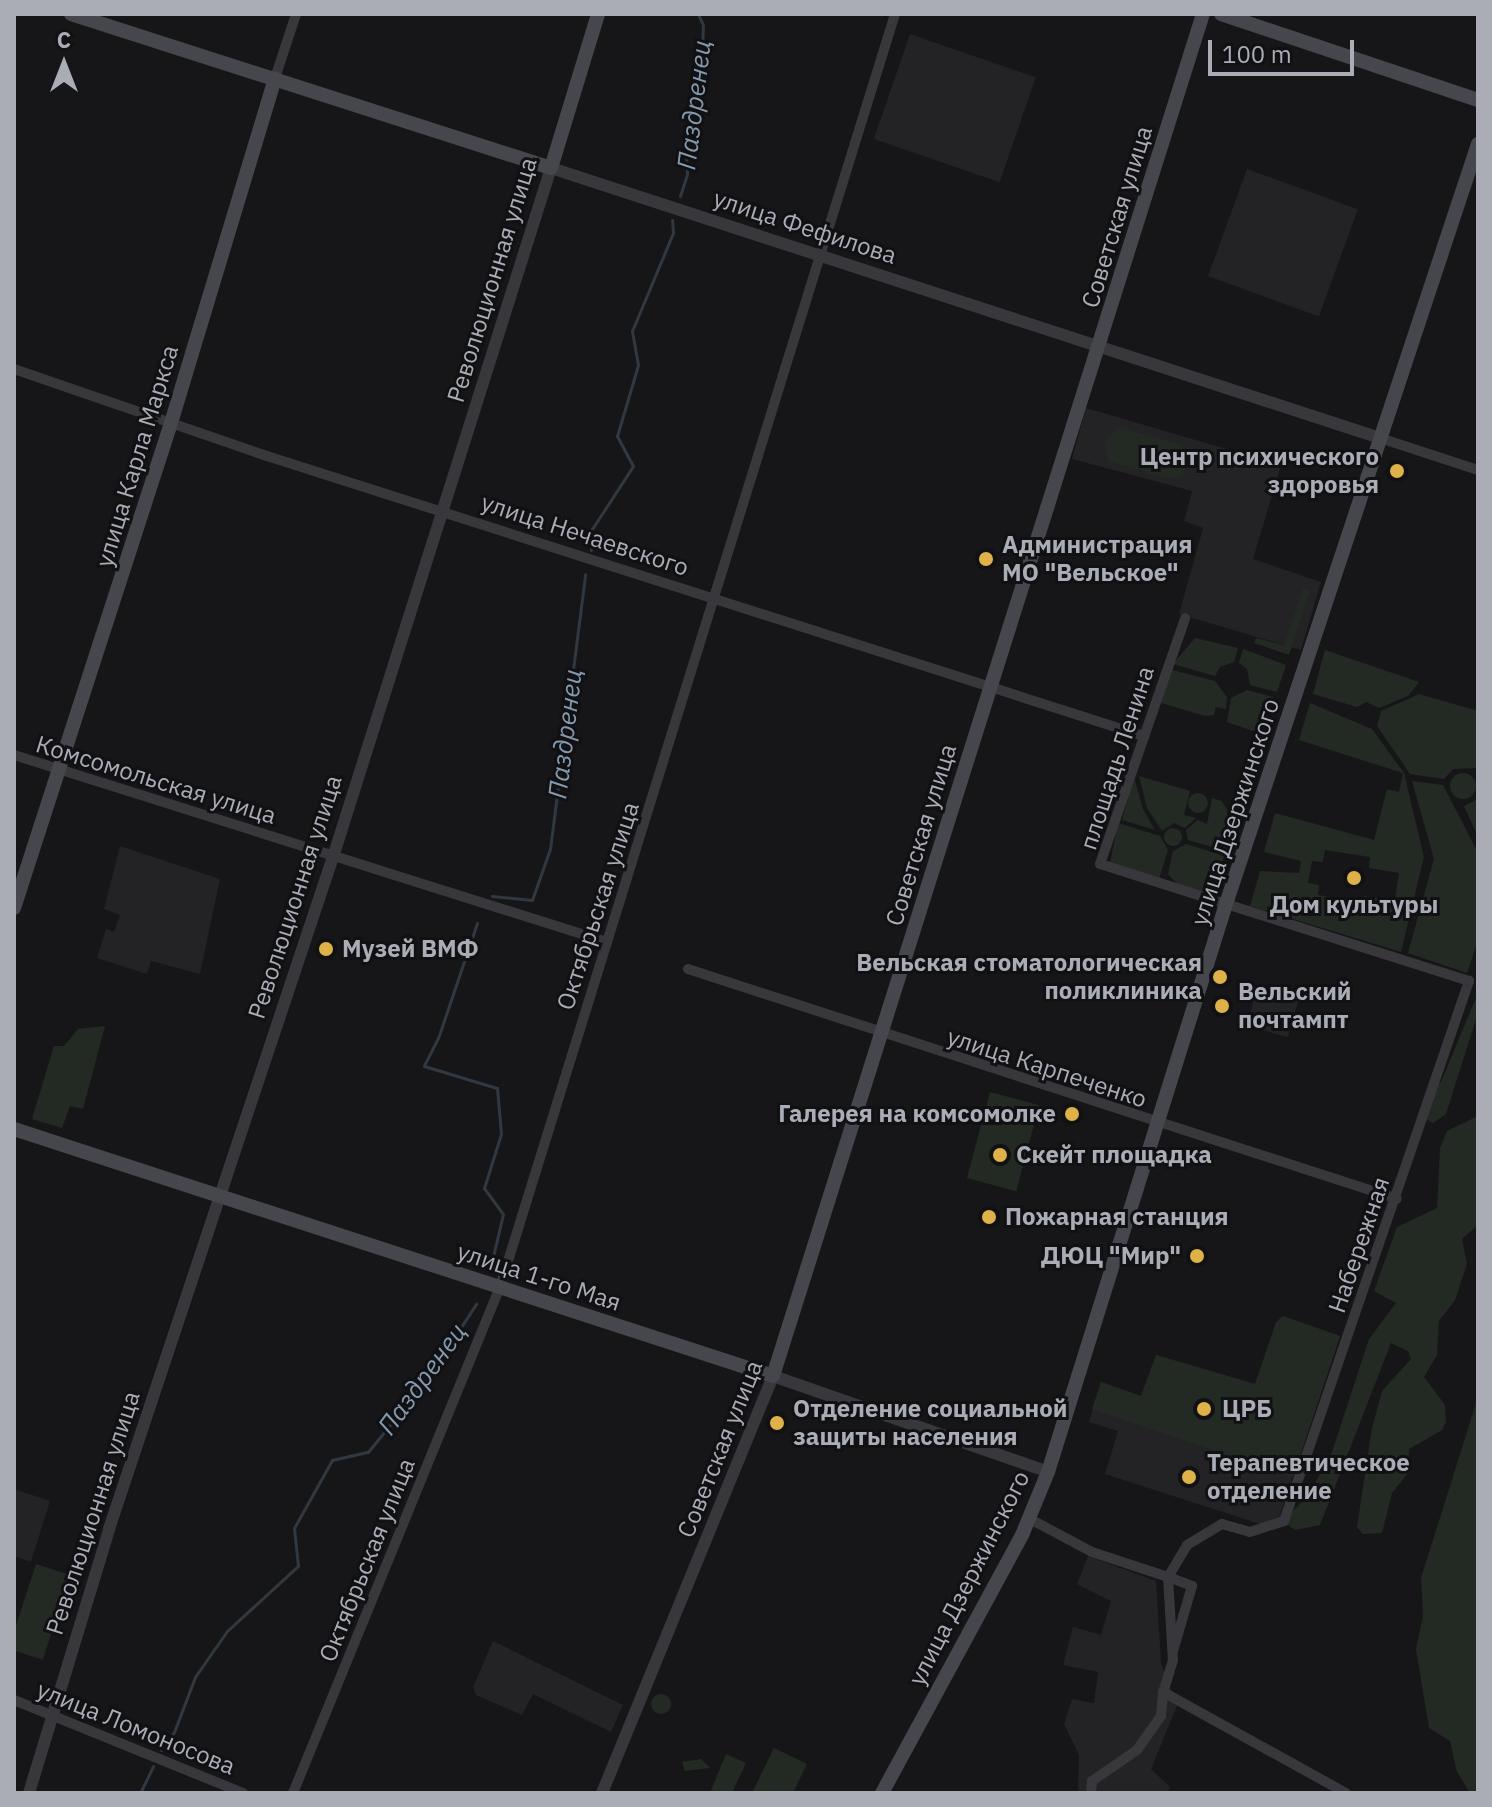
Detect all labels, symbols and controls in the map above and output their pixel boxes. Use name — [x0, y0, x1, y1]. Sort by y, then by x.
north arrow — [24, 24, 104, 104]
scale bar — [1212, 24, 1358, 74]
text: С — [57, 25, 71, 54]
water label: Паздренец — [671, 38, 717, 172]
text: 100 m — [1222, 38, 1292, 70]
street label: Советская улица — [1076, 123, 1158, 311]
street label: Революционная улица — [441, 154, 543, 406]
street label: улица Фефилова — [710, 184, 900, 270]
street label: улица Карла Маркса — [90, 342, 184, 570]
place label: Центр психического здоровья — [1140, 443, 1379, 499]
marker: Центр психического здоровья — [1386, 460, 1408, 482]
street label: улица Нечаевского — [478, 488, 692, 582]
place label: Администрация МО "Вельское" — [1002, 531, 1192, 587]
marker: Администрация МО "Вельское" — [977, 550, 995, 568]
street label: площадь Ленина — [1074, 663, 1160, 853]
water label: Паздренец — [542, 667, 588, 801]
street label: улица Дзержинского — [1185, 695, 1285, 929]
street label: Комсомольская улица — [32, 730, 280, 830]
street label: Советская улица — [880, 741, 962, 929]
street label: Революционная улица — [242, 772, 348, 1022]
street label: Октябрьская улица — [551, 798, 645, 1014]
marker: Дом культуры — [1345, 869, 1363, 887]
place label: Дом культуры — [1270, 891, 1438, 919]
place label: Музей ВМФ — [342, 935, 478, 963]
marker: Музей ВМФ — [317, 940, 335, 958]
place label: Вельская стоматологическая поликлиника — [856, 949, 1202, 1005]
marker: Вельская стоматологическая поликлиника — [1209, 966, 1231, 988]
place label: Вельский почтампт — [1238, 978, 1352, 1034]
marker: Вельский почтампт — [1213, 997, 1231, 1015]
street label: улица Карпеченко — [944, 1022, 1150, 1114]
place label: Галерея на комсомолке — [778, 1100, 1056, 1128]
marker: Галерея на комсомолке — [1063, 1105, 1081, 1123]
place label: Скейт площадка — [1016, 1141, 1212, 1169]
marker: Скейт площадка — [991, 1146, 1009, 1164]
street label: Набережная — [1322, 1173, 1396, 1317]
place label: Пожарная станция — [1005, 1203, 1229, 1231]
marker: Пожарная станция — [980, 1208, 998, 1226]
street label: улица 1-го Мая — [454, 1237, 624, 1317]
place label: ДЮЦ "Мир" — [1041, 1242, 1181, 1270]
marker: ДЮЦ "Мир" — [1188, 1247, 1206, 1265]
water label: Паздренец — [371, 1317, 473, 1441]
street label: Советская улица — [671, 1356, 769, 1542]
street label: Революционная улица — [40, 1388, 146, 1638]
place label: Отделение социальной защиты населения — [793, 1395, 1067, 1451]
place label: ЦРБ — [1222, 1395, 1272, 1423]
marker: ЦРБ — [1193, 1398, 1215, 1420]
marker: Отделение социальной защиты населения — [768, 1414, 786, 1432]
place label: Терапевтическое отделение — [1207, 1449, 1410, 1505]
street label: Октябрьская улица — [313, 1454, 421, 1666]
street label: улица Дзержинского — [902, 1466, 1036, 1690]
marker: Терапевтическое отделение — [1178, 1466, 1200, 1488]
street label: улица Ломоносова — [33, 1675, 239, 1781]

